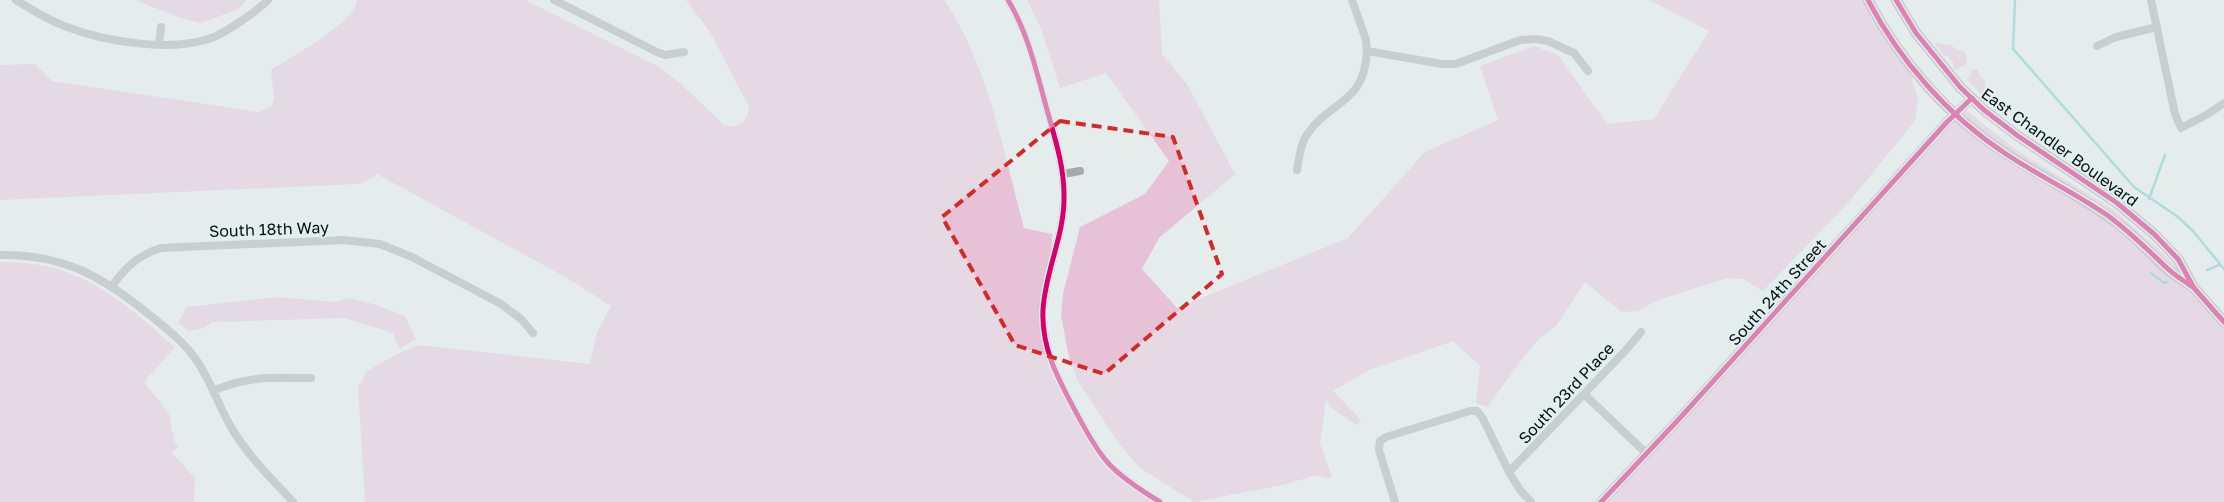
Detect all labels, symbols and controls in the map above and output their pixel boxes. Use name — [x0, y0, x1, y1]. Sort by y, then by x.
street label: East Chandler Boulevard — [1978, 83, 2142, 211]
street label: South 18th Way — [209, 217, 329, 241]
street label: South 24th Street — [1724, 235, 1830, 349]
street label: South 23rd Place — [1514, 338, 1618, 448]

